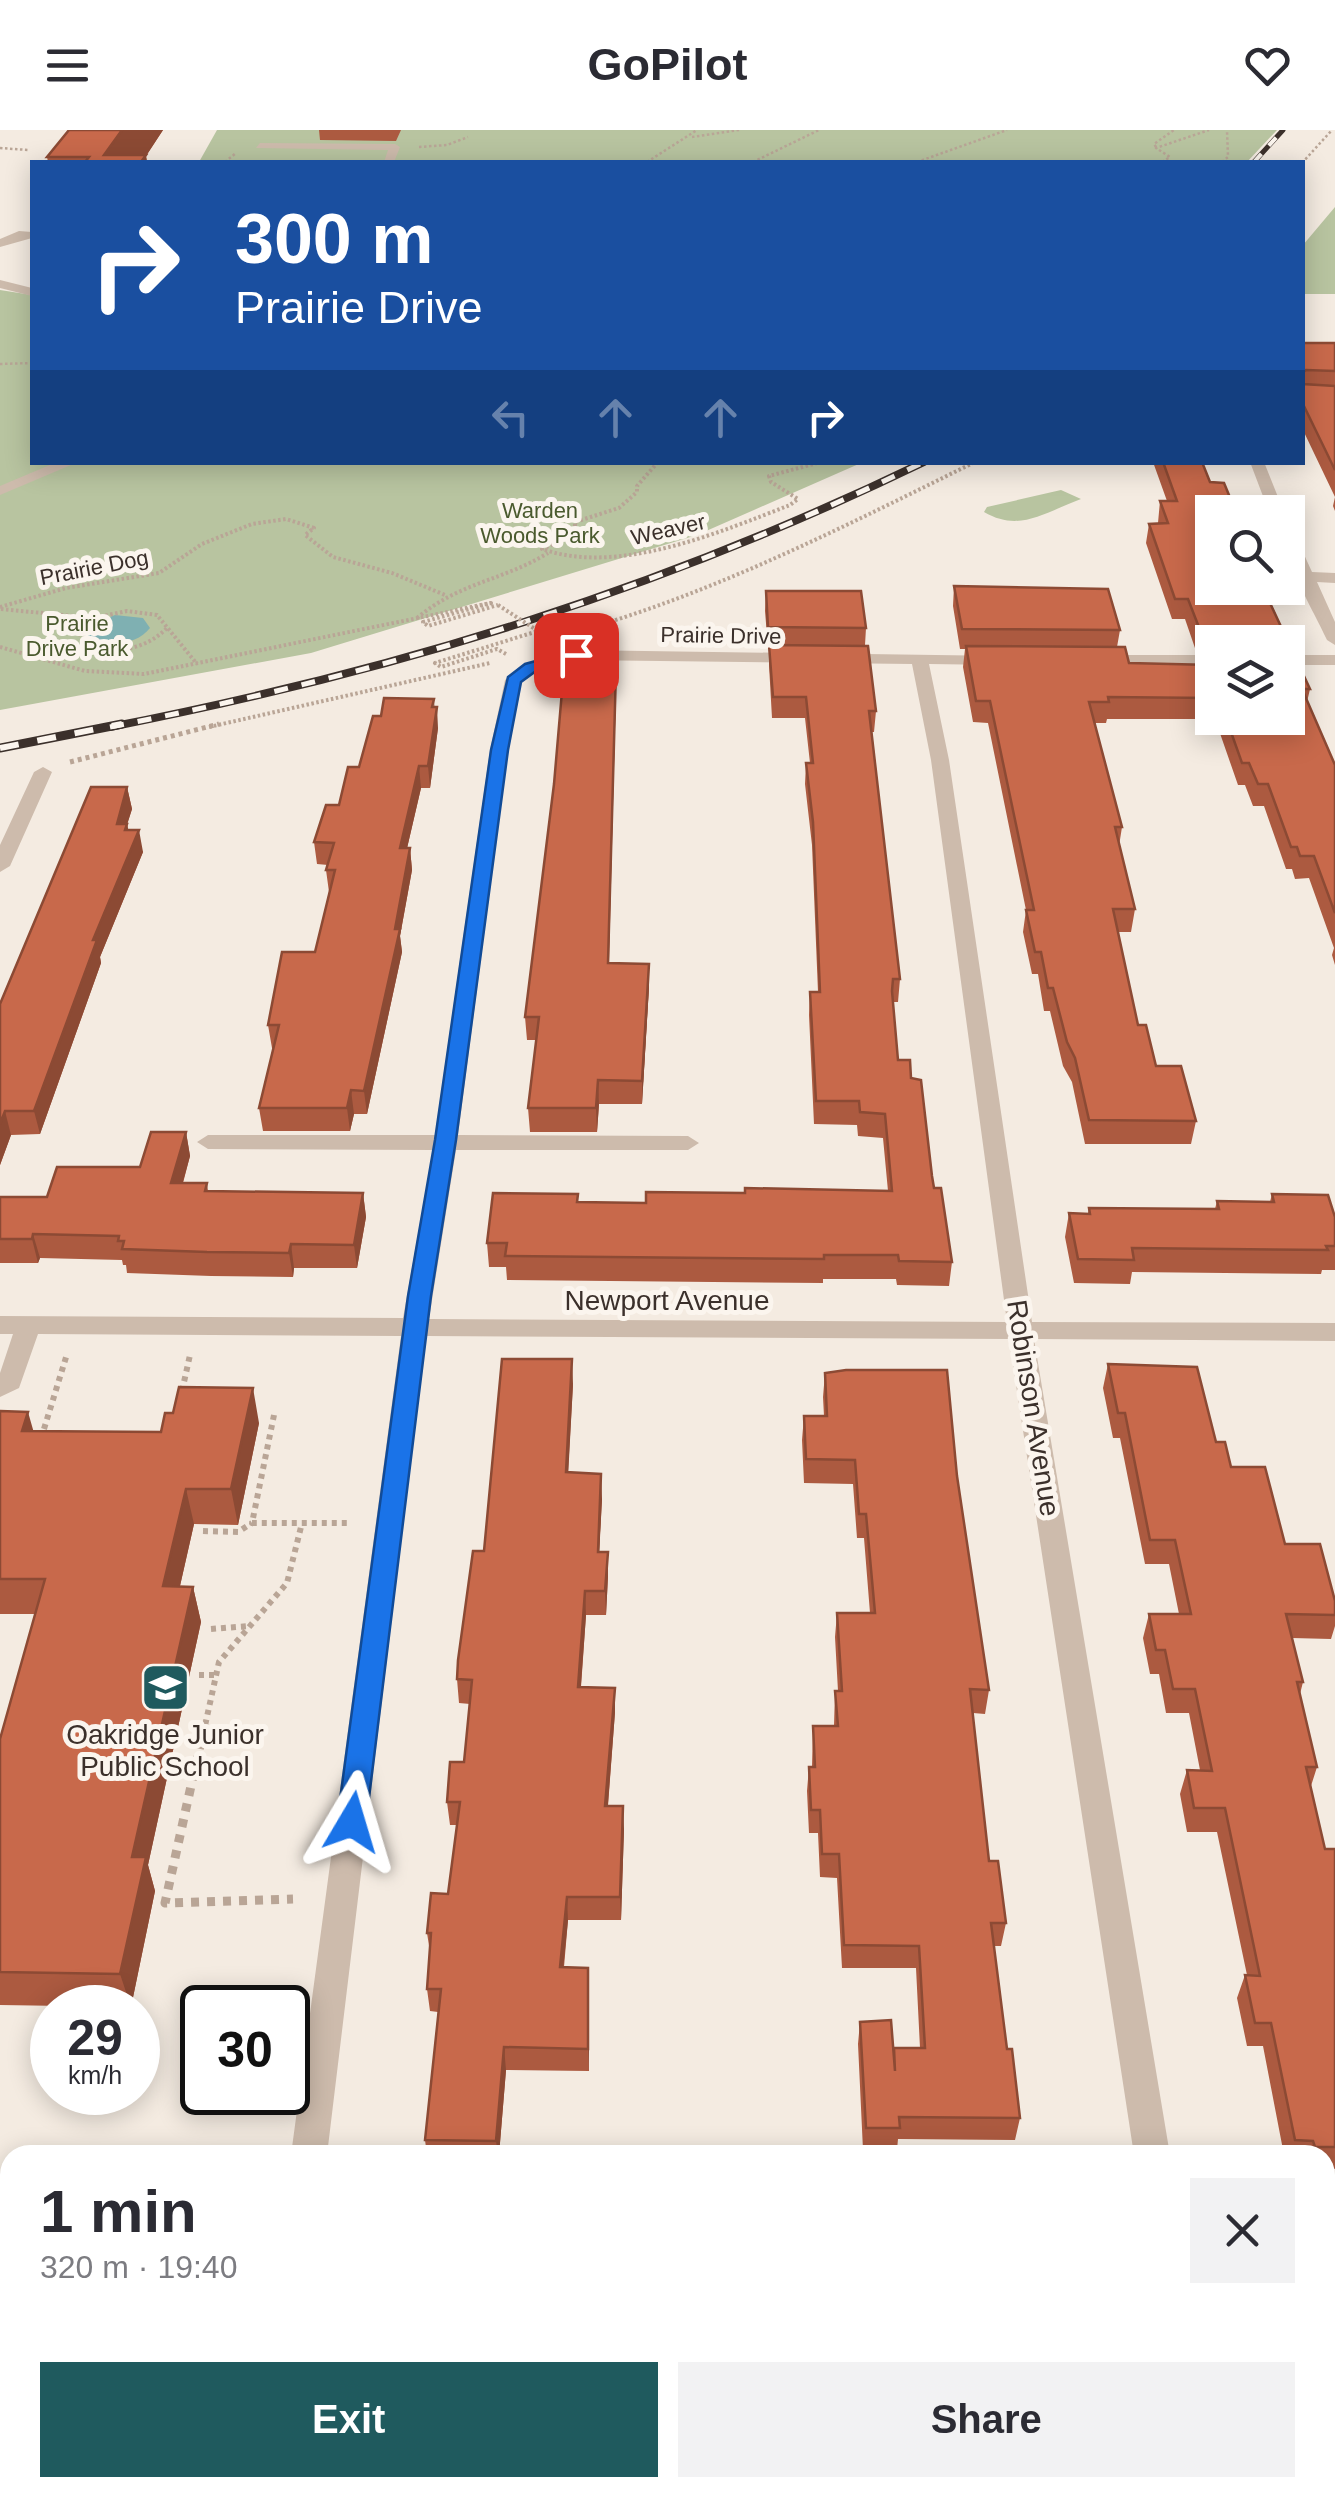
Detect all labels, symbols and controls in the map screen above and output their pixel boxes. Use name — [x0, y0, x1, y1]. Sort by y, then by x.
icon: menu — [40, 38, 95, 93]
icon: heart — [1240, 38, 1295, 93]
text: GoPilot — [588, 39, 747, 90]
icon: right — [70, 200, 200, 330]
text: 300 m — [235, 200, 433, 278]
text: Prairie Drive — [235, 282, 483, 333]
icon: left — [483, 390, 538, 445]
icon: ahead — [588, 390, 643, 445]
icon: ahead — [693, 390, 748, 445]
icon: right — [798, 390, 853, 445]
map controls — [1195, 495, 1305, 735]
button: search — [1195, 495, 1305, 605]
park label: Warden Woods Park — [480, 498, 601, 548]
street label: Weaver — [629, 509, 708, 550]
street label: Prairie Dog — [38, 545, 150, 590]
park label: Prairie Drive Park — [26, 611, 129, 661]
pin — [534, 613, 619, 698]
street label: Prairie Drive — [660, 622, 782, 649]
button: layers — [1195, 625, 1305, 735]
icon: arrive — [549, 628, 604, 683]
street label: Newport Avenue — [565, 1285, 769, 1316]
street label: Robinson Avenue — [1001, 1298, 1066, 1519]
school or university icon: Oakridge Junior Public School — [139, 1661, 191, 1713]
place label: Oakridge Junior Public School — [66, 1719, 264, 1782]
position arrow — [300, 1770, 404, 1874]
speed limit sign: 30 — [180, 1985, 310, 2115]
text: 29 — [67, 2010, 123, 2066]
text: km/h — [68, 2061, 122, 2089]
text: 1 min — [40, 2178, 197, 2245]
button: close — [1190, 2178, 1295, 2283]
text: 320 m · 19:40 — [40, 2249, 237, 2285]
button: Exit — [40, 2362, 658, 2477]
button: Share — [678, 2362, 1295, 2477]

